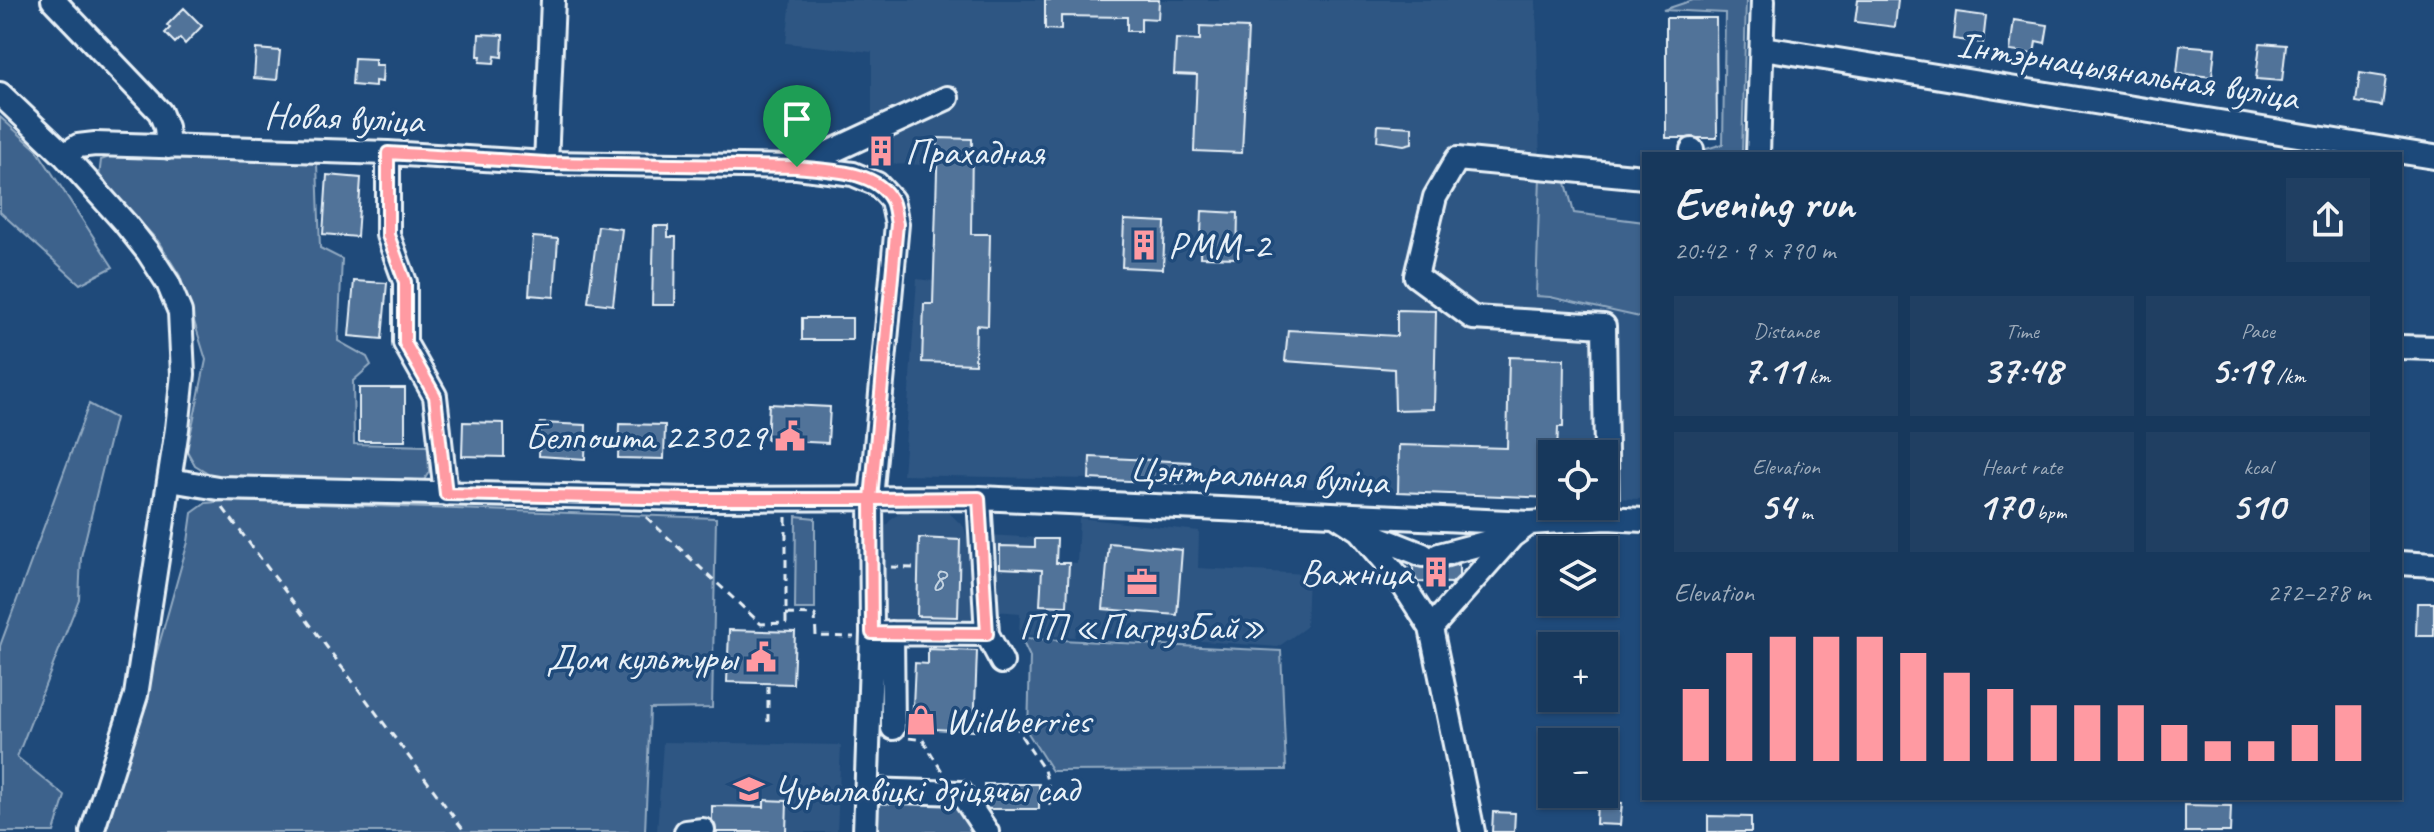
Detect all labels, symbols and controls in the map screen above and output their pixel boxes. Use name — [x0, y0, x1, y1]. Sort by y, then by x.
street label: Інтэрнацыянальная вуліца — [1954, 20, 2304, 121]
pin — [763, 85, 831, 167]
street label: Новая вуліца — [264, 91, 427, 144]
icon: arrive — [775, 97, 819, 141]
place label: Прахадная — [905, 128, 1046, 175]
building icon: Прахадная — [864, 134, 898, 168]
text: Evening run — [1674, 176, 1854, 231]
button: share — [2286, 178, 2370, 262]
place label: РММ-2 — [1168, 222, 1273, 269]
building icon: РММ-2 — [1127, 228, 1161, 262]
text: 20:42 · 9 × 790 m — [1674, 234, 1835, 267]
text: Distance — [1753, 317, 1819, 345]
text: Time — [2005, 317, 2039, 345]
text: Pace — [2241, 317, 2275, 345]
text: 7.11 — [1742, 345, 1803, 395]
text: 37:48 — [1982, 345, 2062, 395]
text: 5:19 — [2211, 345, 2271, 395]
text: km — [1803, 362, 1830, 390]
text: /km — [2271, 362, 2305, 390]
place label: Белпошта 223029 — [525, 413, 769, 460]
public building icon: Белпошта 223029 — [773, 419, 807, 453]
map controls — [1538, 440, 1618, 808]
button: locate — [1538, 440, 1618, 520]
street label: Цэнтральная вуліца — [1128, 444, 1392, 505]
text: Elevation — [1752, 453, 1820, 481]
text: Heart rate — [1982, 453, 2062, 481]
text: kcal — [2243, 453, 2273, 481]
text: 54 — [1759, 481, 1795, 531]
text: 170 — [1977, 481, 2031, 531]
text: 510 — [2231, 481, 2285, 531]
text: m — [1795, 498, 1813, 526]
text: bpm — [2031, 498, 2067, 526]
button: layers — [1538, 536, 1618, 616]
place label: Важніца — [1300, 549, 1414, 596]
building icon: Важніца — [1419, 555, 1453, 589]
house number: 8 — [930, 557, 949, 600]
office icon: ПП «ПагрузБай» — [1125, 565, 1159, 599]
text: Elevation — [1674, 576, 1754, 609]
text: 272–278 m — [2267, 576, 2370, 609]
place label: ПП «ПагрузБай» — [1019, 603, 1265, 650]
button: + — [1538, 632, 1618, 712]
place label: Дом культуры — [546, 634, 740, 681]
public building icon: Дом культуры — [744, 640, 778, 674]
place label: Wildberries — [945, 697, 1094, 744]
shop icon: Wildberries — [904, 703, 938, 737]
button: − — [1538, 728, 1618, 808]
place label: Чурылавіцкі дзіцячы сад — [773, 766, 1082, 813]
school or university icon: Чурылавіцкі дзіцячы сад — [732, 772, 766, 806]

